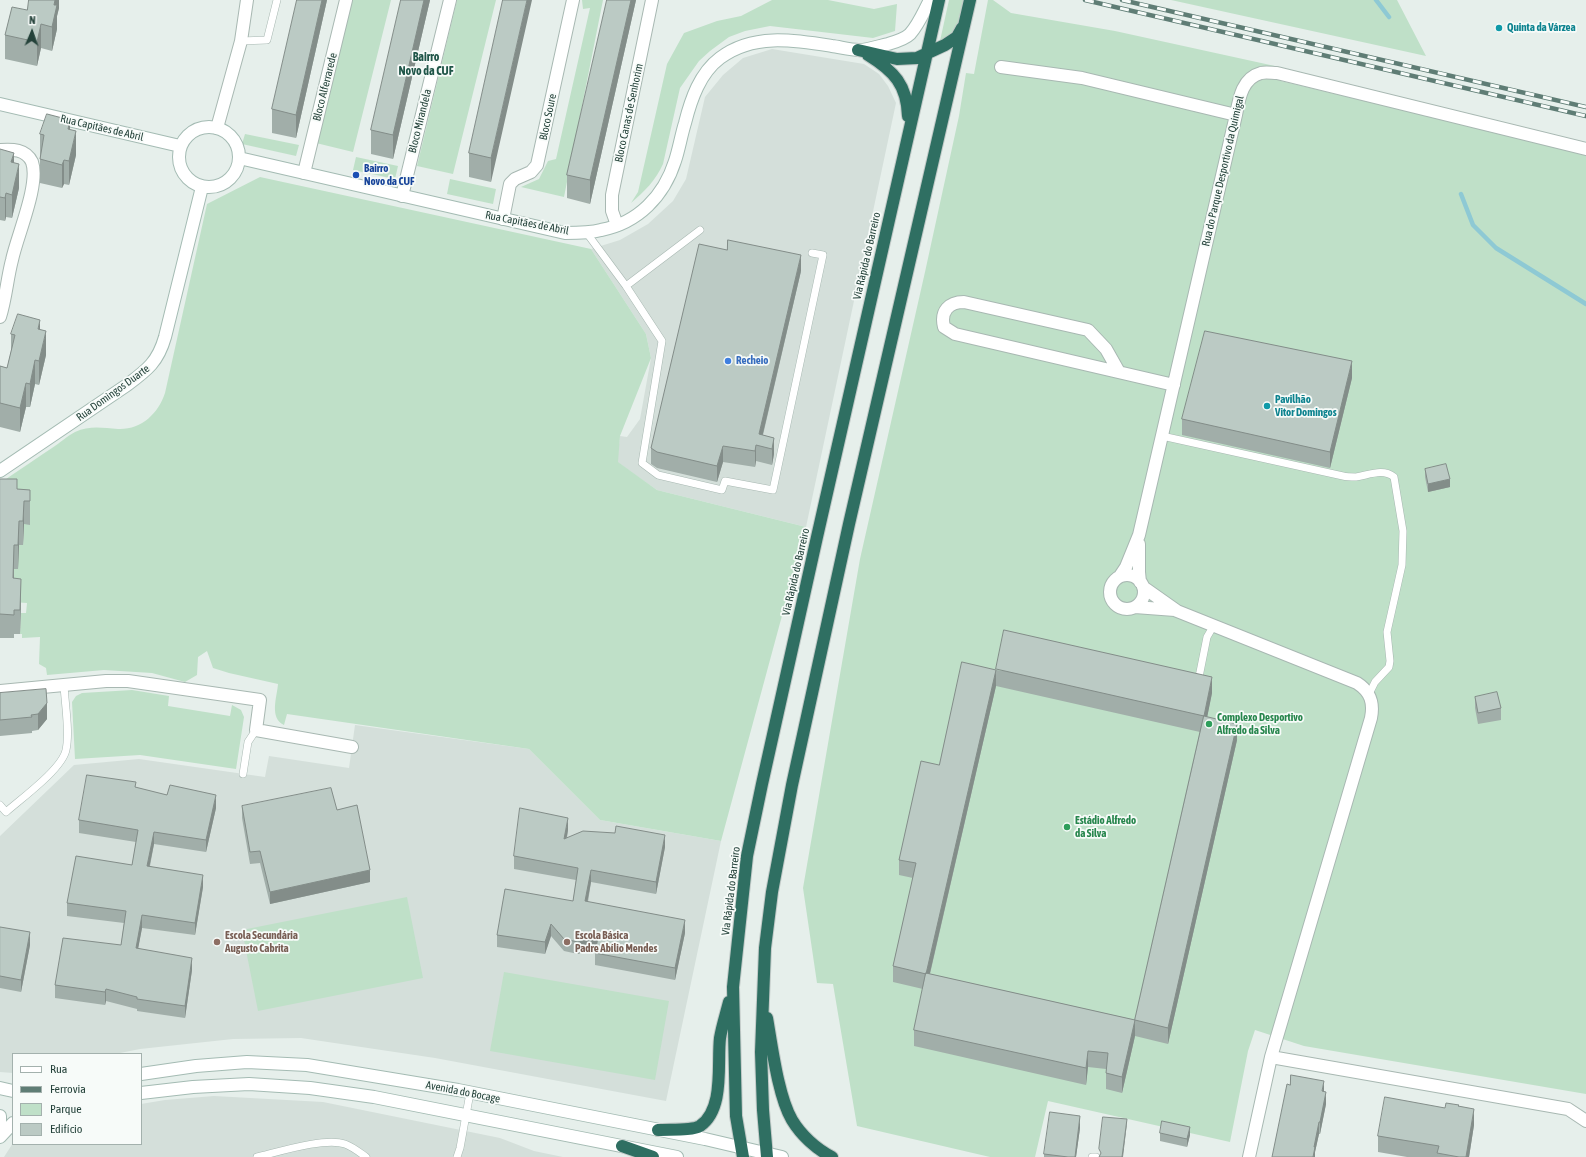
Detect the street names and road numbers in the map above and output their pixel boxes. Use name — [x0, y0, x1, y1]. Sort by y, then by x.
street label: Bloco Alferrarede — [310, 51, 340, 123]
street label: Bloco Canas de Senhorim — [612, 62, 646, 164]
street label: Bloco Mirandela — [406, 88, 434, 154]
street label: Bloco Soure — [537, 93, 559, 141]
street label: Rua do Parque Desportivo da Quimigal — [1199, 94, 1247, 248]
street label: Rua Capitães de Abril — [59, 112, 145, 144]
street label: Rua Capitães de Abril — [484, 208, 570, 238]
street label: Via Rápida do Barreiro — [851, 211, 883, 301]
street label: Rua Domingos Duarte — [74, 362, 152, 424]
street label: Via Rápida do Barreiro — [780, 527, 812, 617]
street label: Via Rápida do Barreiro — [719, 846, 743, 936]
street label: Avenida do Bocage — [425, 1078, 501, 1106]

